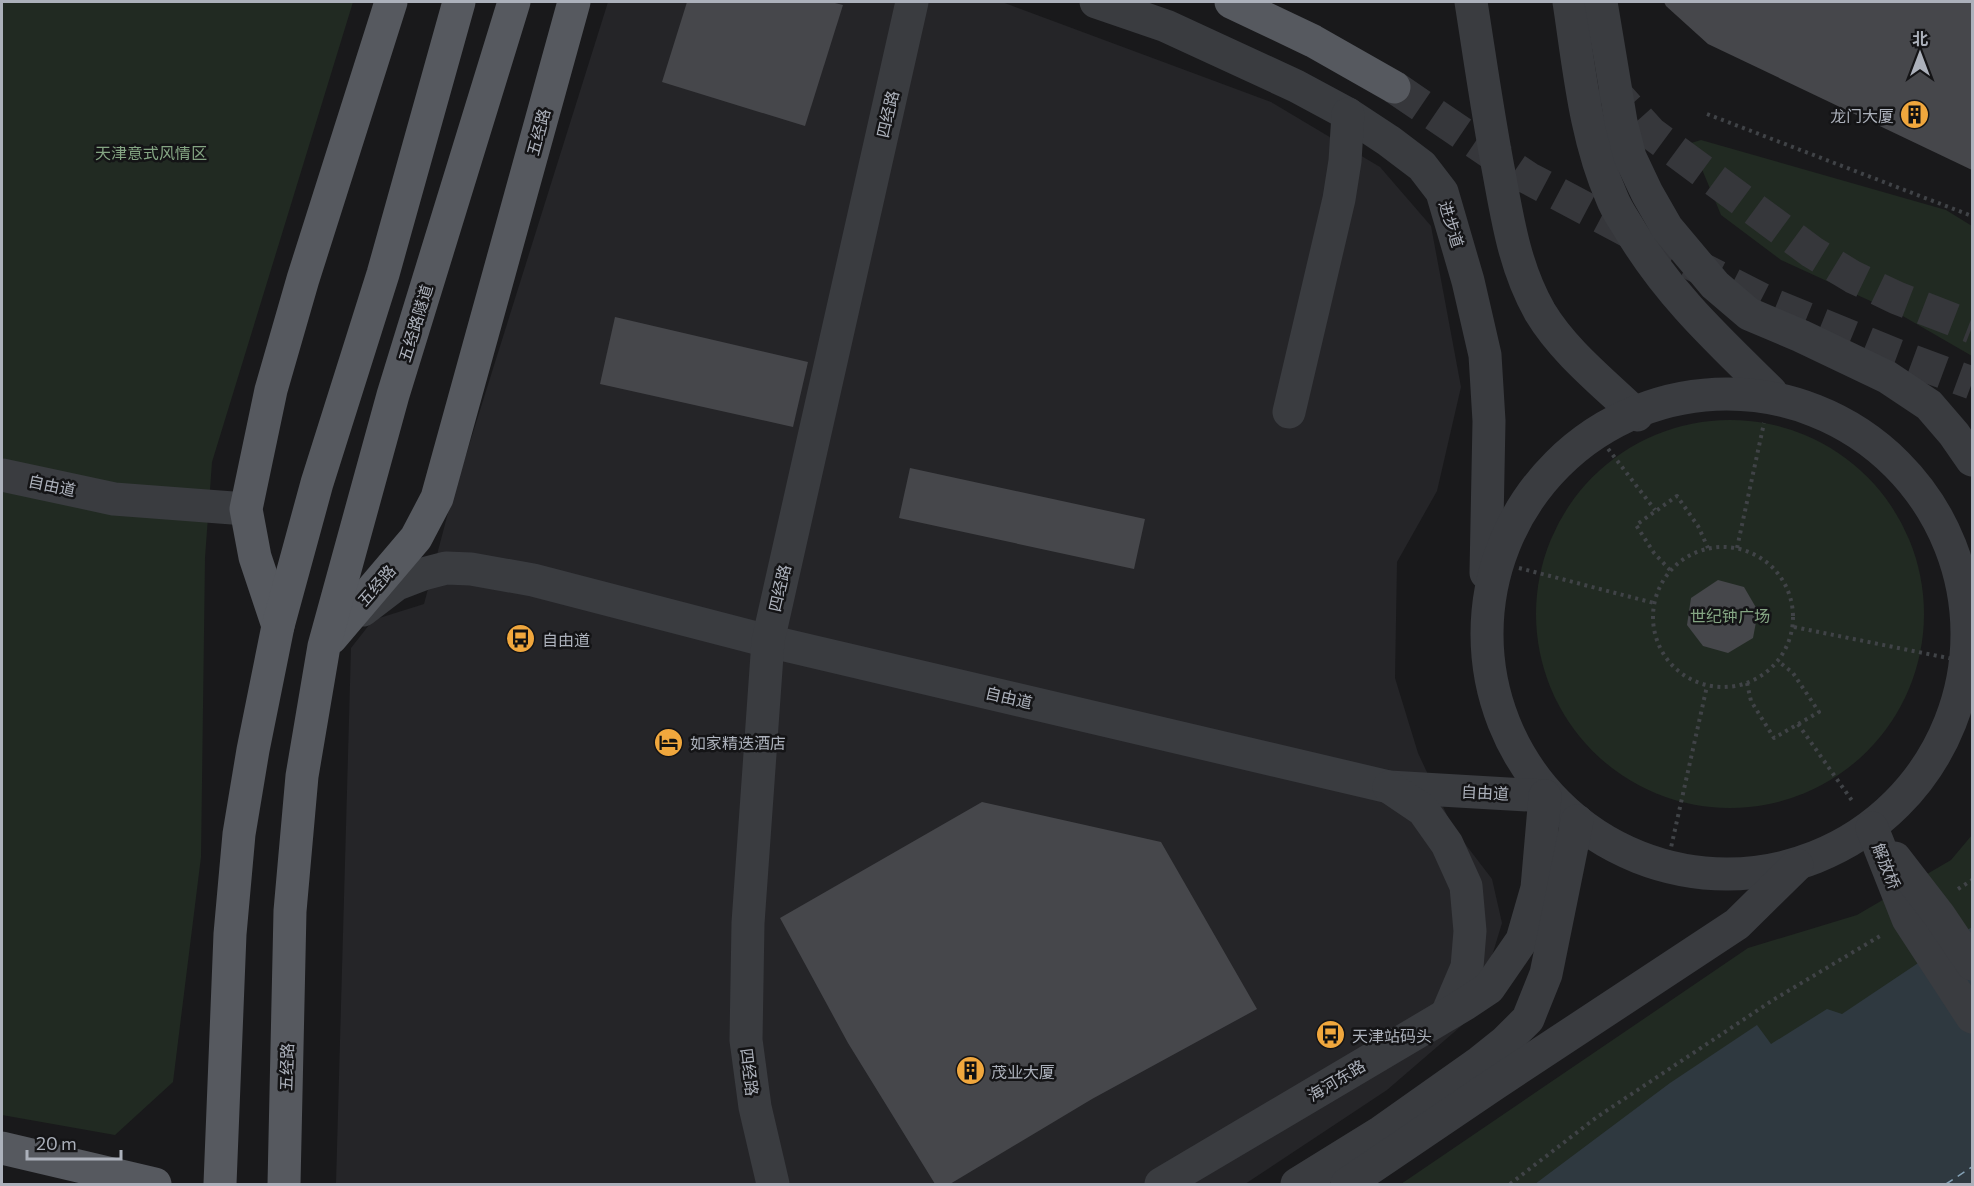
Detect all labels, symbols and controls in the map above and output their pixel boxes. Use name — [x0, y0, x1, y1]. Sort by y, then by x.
north arrow — [1890, 24, 1950, 84]
text: 北 — [1912, 29, 1928, 48]
street label: 四经路 — [872, 88, 902, 140]
building icon: 龙门大厦 — [1899, 99, 1931, 131]
street label: 五经路 — [523, 106, 553, 158]
place label: 龙门大厦 — [1830, 106, 1894, 125]
park label: 天津意式风情区 — [95, 143, 207, 162]
street label: 进步道 — [1436, 198, 1468, 250]
street label: 五经路隧道 — [394, 282, 436, 364]
street label: 自由道 — [27, 471, 77, 499]
street label: 五经路 — [353, 561, 399, 609]
street label: 四经路 — [764, 562, 794, 614]
park label: 世纪钟广场 — [1690, 606, 1770, 625]
bus stop icon: 自由道 — [505, 623, 537, 655]
place label: 自由道 — [542, 630, 590, 649]
street label: 自由道 — [983, 682, 1035, 712]
hotel icon: 如家精迭酒店 — [653, 726, 685, 758]
place label: 如家精迭酒店 — [690, 733, 786, 752]
street label: 自由道 — [1461, 781, 1509, 803]
street label: 解放桥 — [1869, 840, 1905, 892]
bus stop icon: 天津站码头 — [1315, 1019, 1347, 1051]
place label: 天津站码头 — [1352, 1026, 1432, 1045]
street label: 五经路 — [276, 1043, 296, 1091]
street label: 四经路 — [738, 1047, 762, 1097]
building icon: 茂业大厦 — [954, 1055, 986, 1087]
street label: 海河东路 — [1304, 1055, 1368, 1105]
place label: 茂业大厦 — [991, 1062, 1055, 1081]
scale bar — [27, 1123, 122, 1161]
text: 20 m — [36, 1132, 77, 1154]

